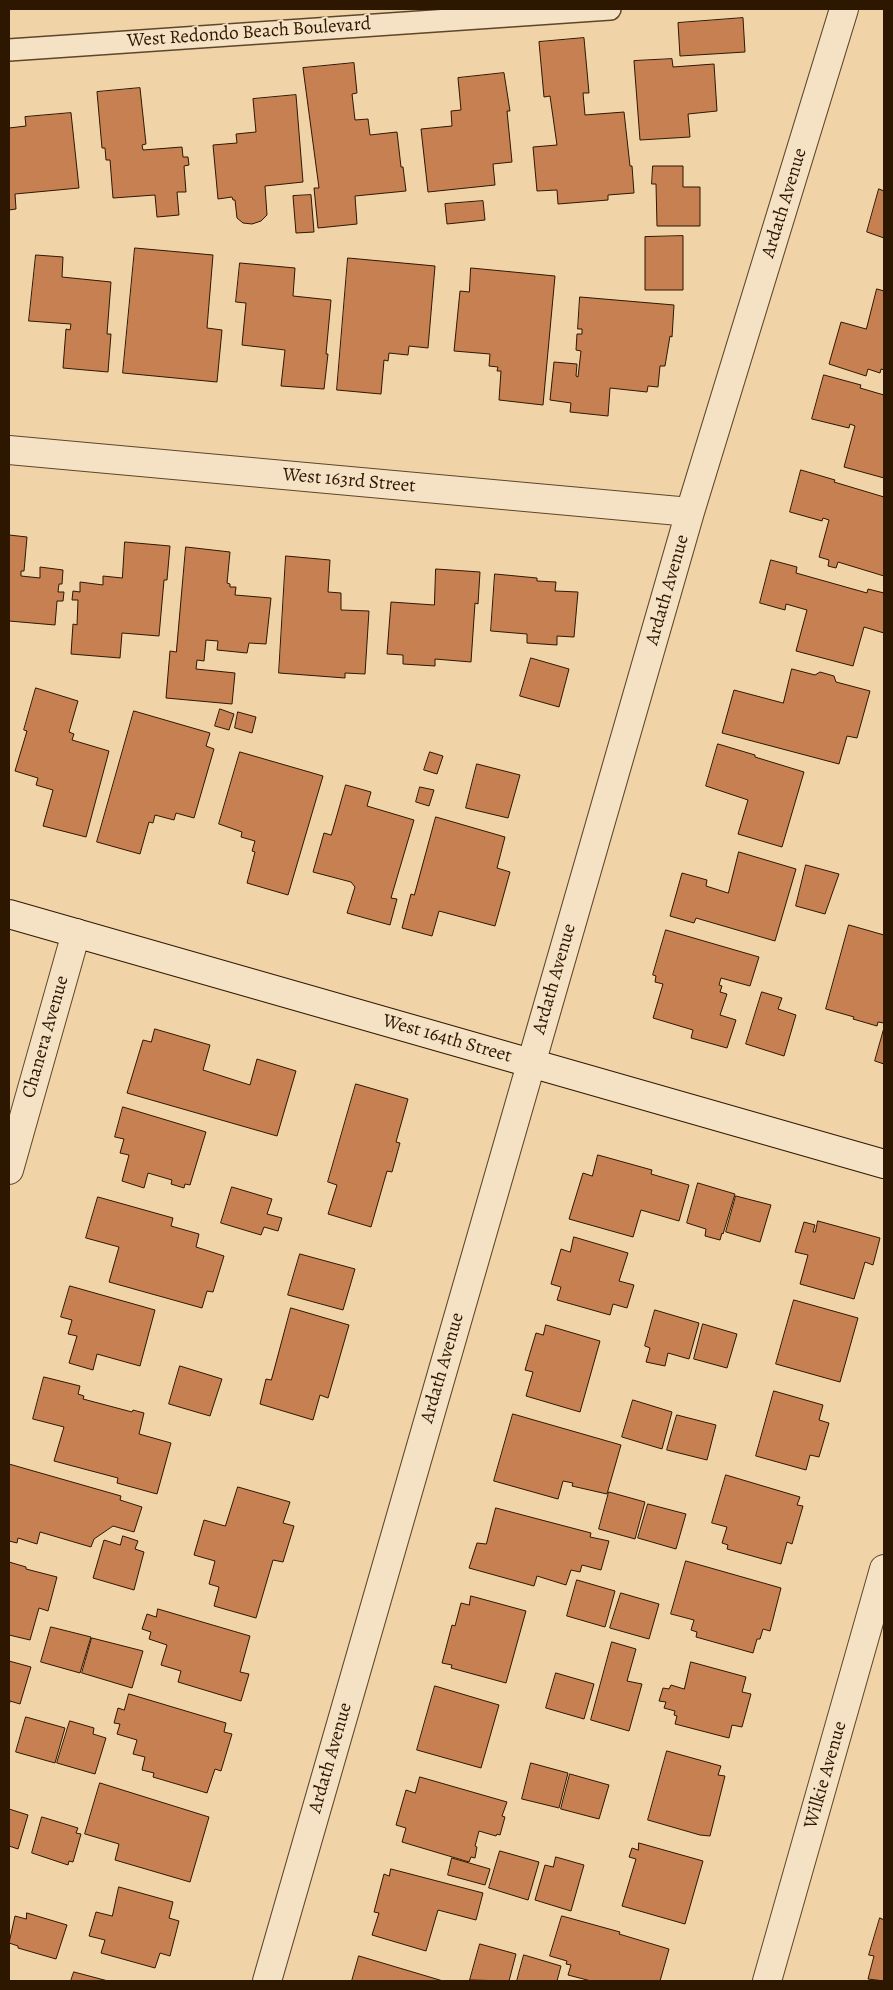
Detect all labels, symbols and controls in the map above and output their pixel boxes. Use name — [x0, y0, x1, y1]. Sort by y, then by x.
street label: West Redondo Beach Boulevard — [126, 13, 372, 53]
street label: Ardath Avenue — [757, 145, 813, 261]
street label: West 163rd Street — [282, 464, 416, 498]
street label: Ardath Avenue — [641, 532, 695, 648]
street label: Ardath Avenue — [528, 921, 582, 1037]
street label: Chanera Avenue — [18, 973, 74, 1101]
street label: West 164th Street — [380, 1010, 514, 1068]
street label: Ardath Avenue — [416, 1310, 470, 1426]
street label: Ardath Avenue — [304, 1700, 358, 1816]
street label: Wilkie Avenue — [800, 1719, 852, 1831]

